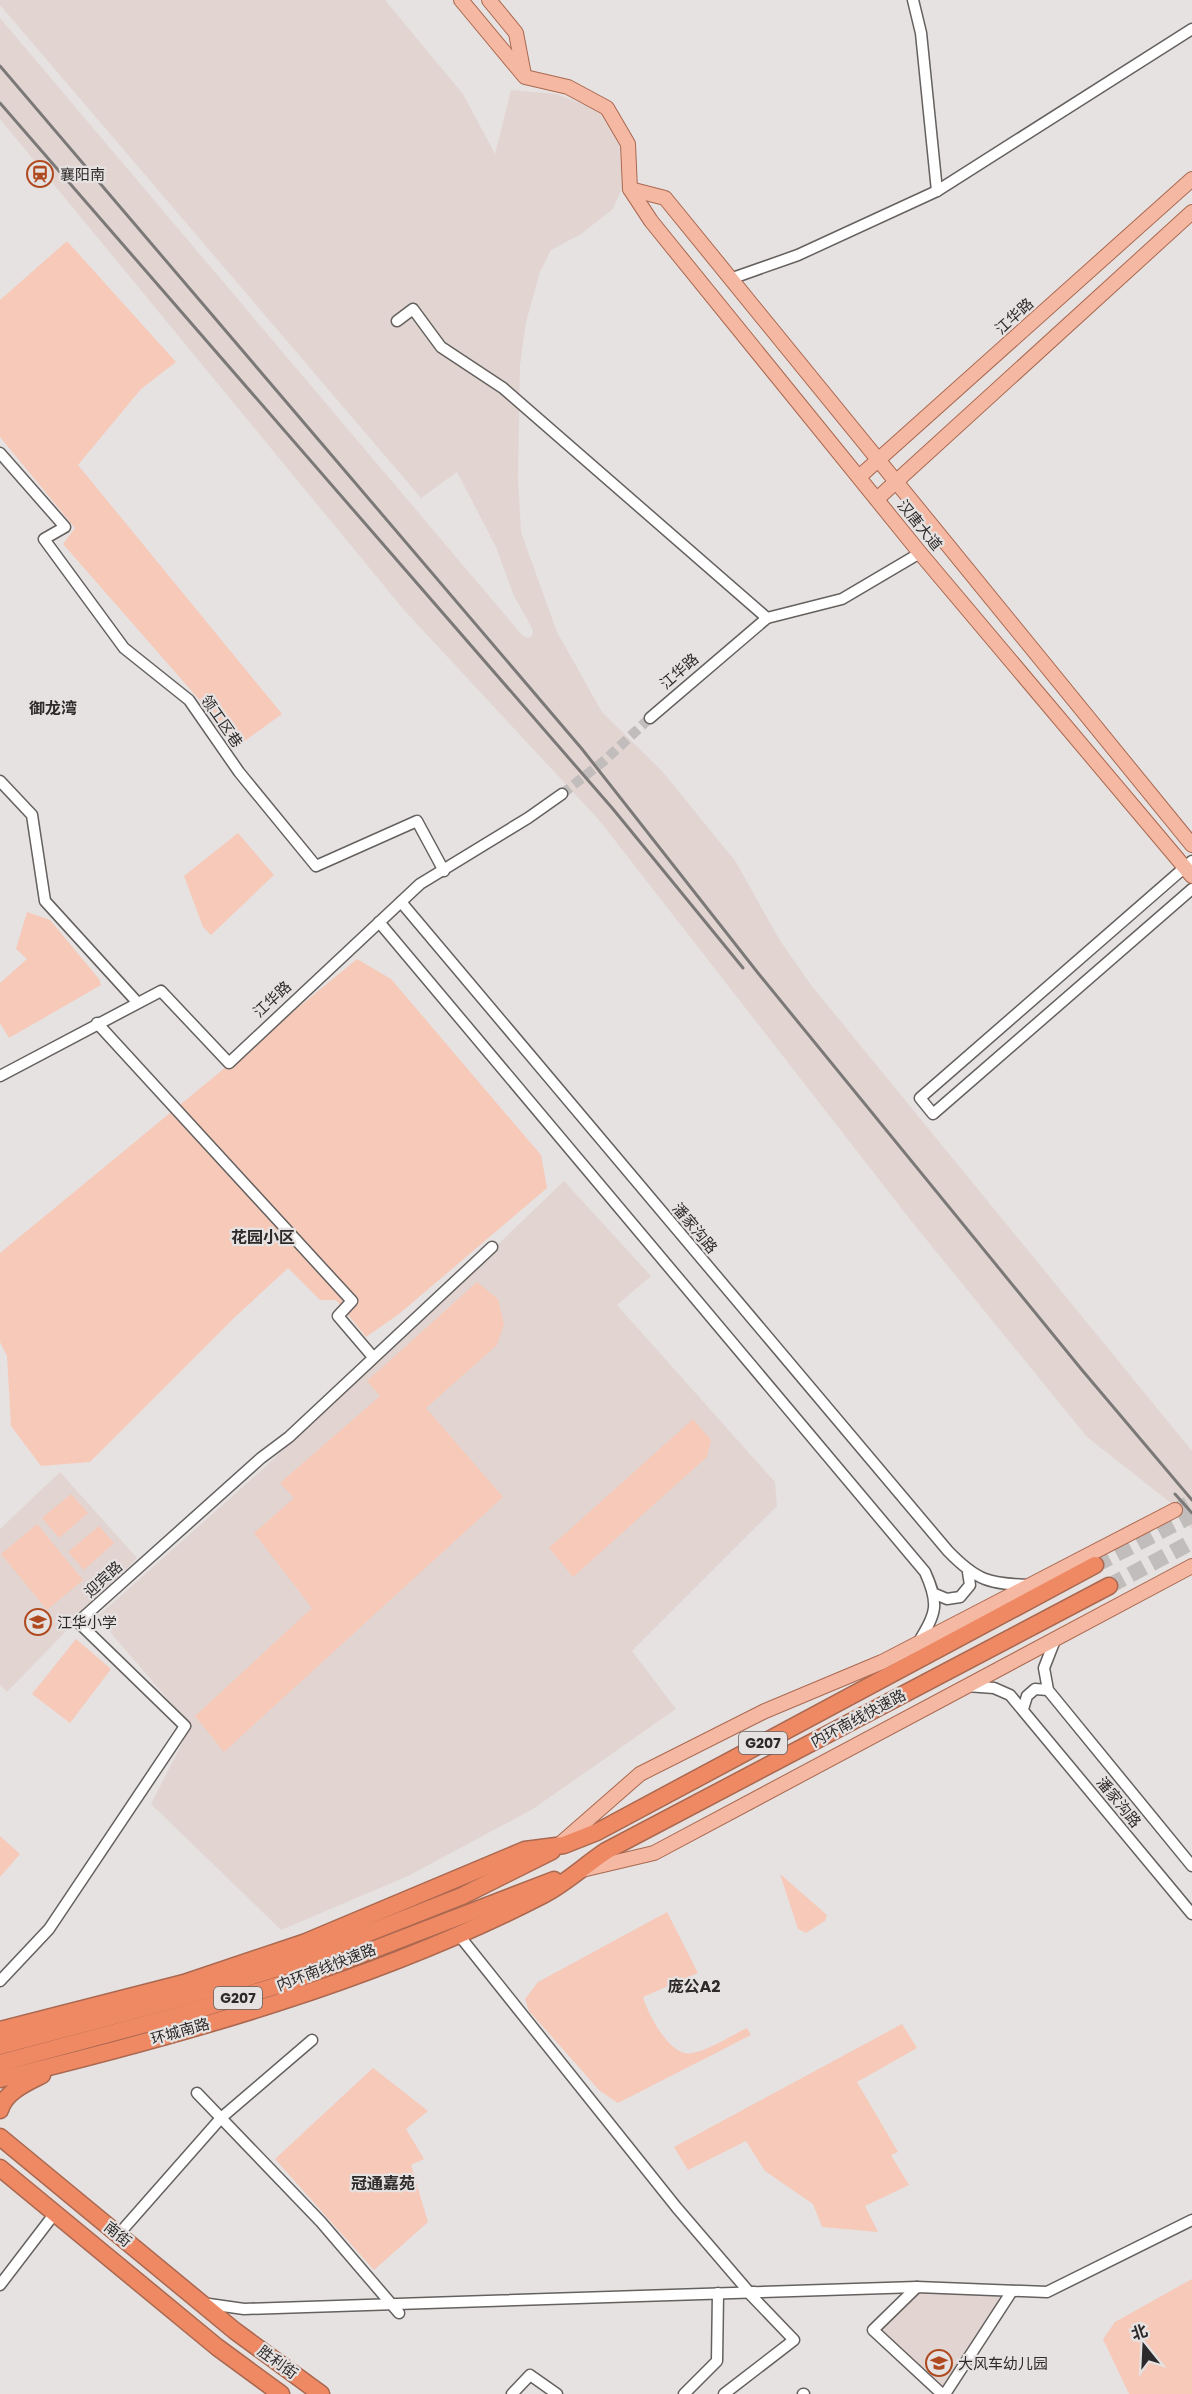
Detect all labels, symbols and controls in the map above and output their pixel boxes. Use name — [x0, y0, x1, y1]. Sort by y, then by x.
station icon: 襄阳南 — [25, 159, 55, 189]
place label: 襄阳南 — [60, 164, 105, 185]
street label: 江华路 — [990, 293, 1038, 339]
street label: 汉唐大道 — [893, 495, 947, 555]
street label: 江华路 — [655, 648, 703, 694]
street label: 领工区巷 — [196, 690, 248, 752]
district label: 御龙湾 — [29, 697, 77, 720]
street label: 江华路 — [248, 976, 296, 1022]
street label: 潘家沟路 — [668, 1198, 722, 1258]
district label: 花园小区 — [231, 1226, 295, 1249]
street label: 迎宾路 — [79, 1556, 127, 1602]
school or university icon: 江华小学 — [23, 1607, 53, 1637]
place label: 江华小学 — [57, 1612, 117, 1633]
street label: 内环南线快速路 — [807, 1684, 909, 1752]
road number: G207 — [739, 1732, 787, 1754]
street label: 潘家沟路 — [1092, 1772, 1146, 1832]
street label: 内环南线快速路 — [273, 1938, 379, 1996]
district label: 庞公A2 — [668, 1975, 720, 1998]
road number: G207 — [214, 1987, 262, 2009]
street label: 环城南路 — [148, 2013, 212, 2049]
district label: 冠通嘉苑 — [351, 2172, 415, 2195]
street label: 南街 — [100, 2216, 136, 2252]
north arrow — [1114, 2316, 1174, 2376]
text: 北 — [1128, 2319, 1151, 2346]
street label: 胜利街 — [254, 2340, 302, 2384]
school or university icon: 大风车幼儿园 — [924, 2348, 954, 2378]
place label: 大风车幼儿园 — [958, 2353, 1048, 2374]

